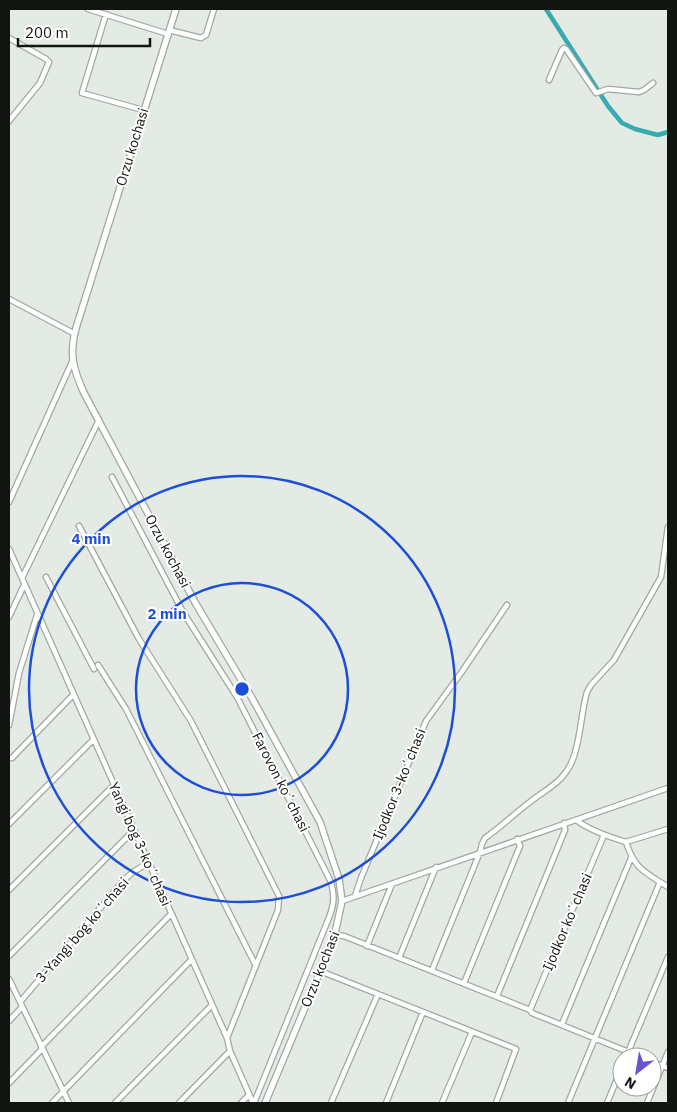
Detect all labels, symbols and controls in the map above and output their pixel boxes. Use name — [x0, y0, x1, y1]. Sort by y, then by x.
scale bar — [18, 15, 150, 47]
text: 200 m — [25, 23, 69, 42]
street label: Orzu kochasi — [112, 106, 152, 188]
street label: Orzu kochasi — [141, 511, 195, 591]
text: 4 min — [71, 529, 111, 548]
text: 2 min — [147, 604, 187, 623]
centre of rings — [233, 680, 251, 698]
street label: Ijodkor 3-koʼchasi — [368, 726, 430, 842]
street label: Farovon koʻchasi — [248, 729, 314, 835]
street label: Yangi bog 3-koʼchasi — [105, 779, 175, 909]
street label: Ijodkor koʻchasi — [538, 870, 596, 974]
street label: 3-Yangi bog koʼchasi — [31, 874, 133, 986]
street label: Orzu kochasi — [297, 928, 343, 1010]
north arrow — [612, 1047, 662, 1097]
text: N — [621, 1073, 639, 1093]

